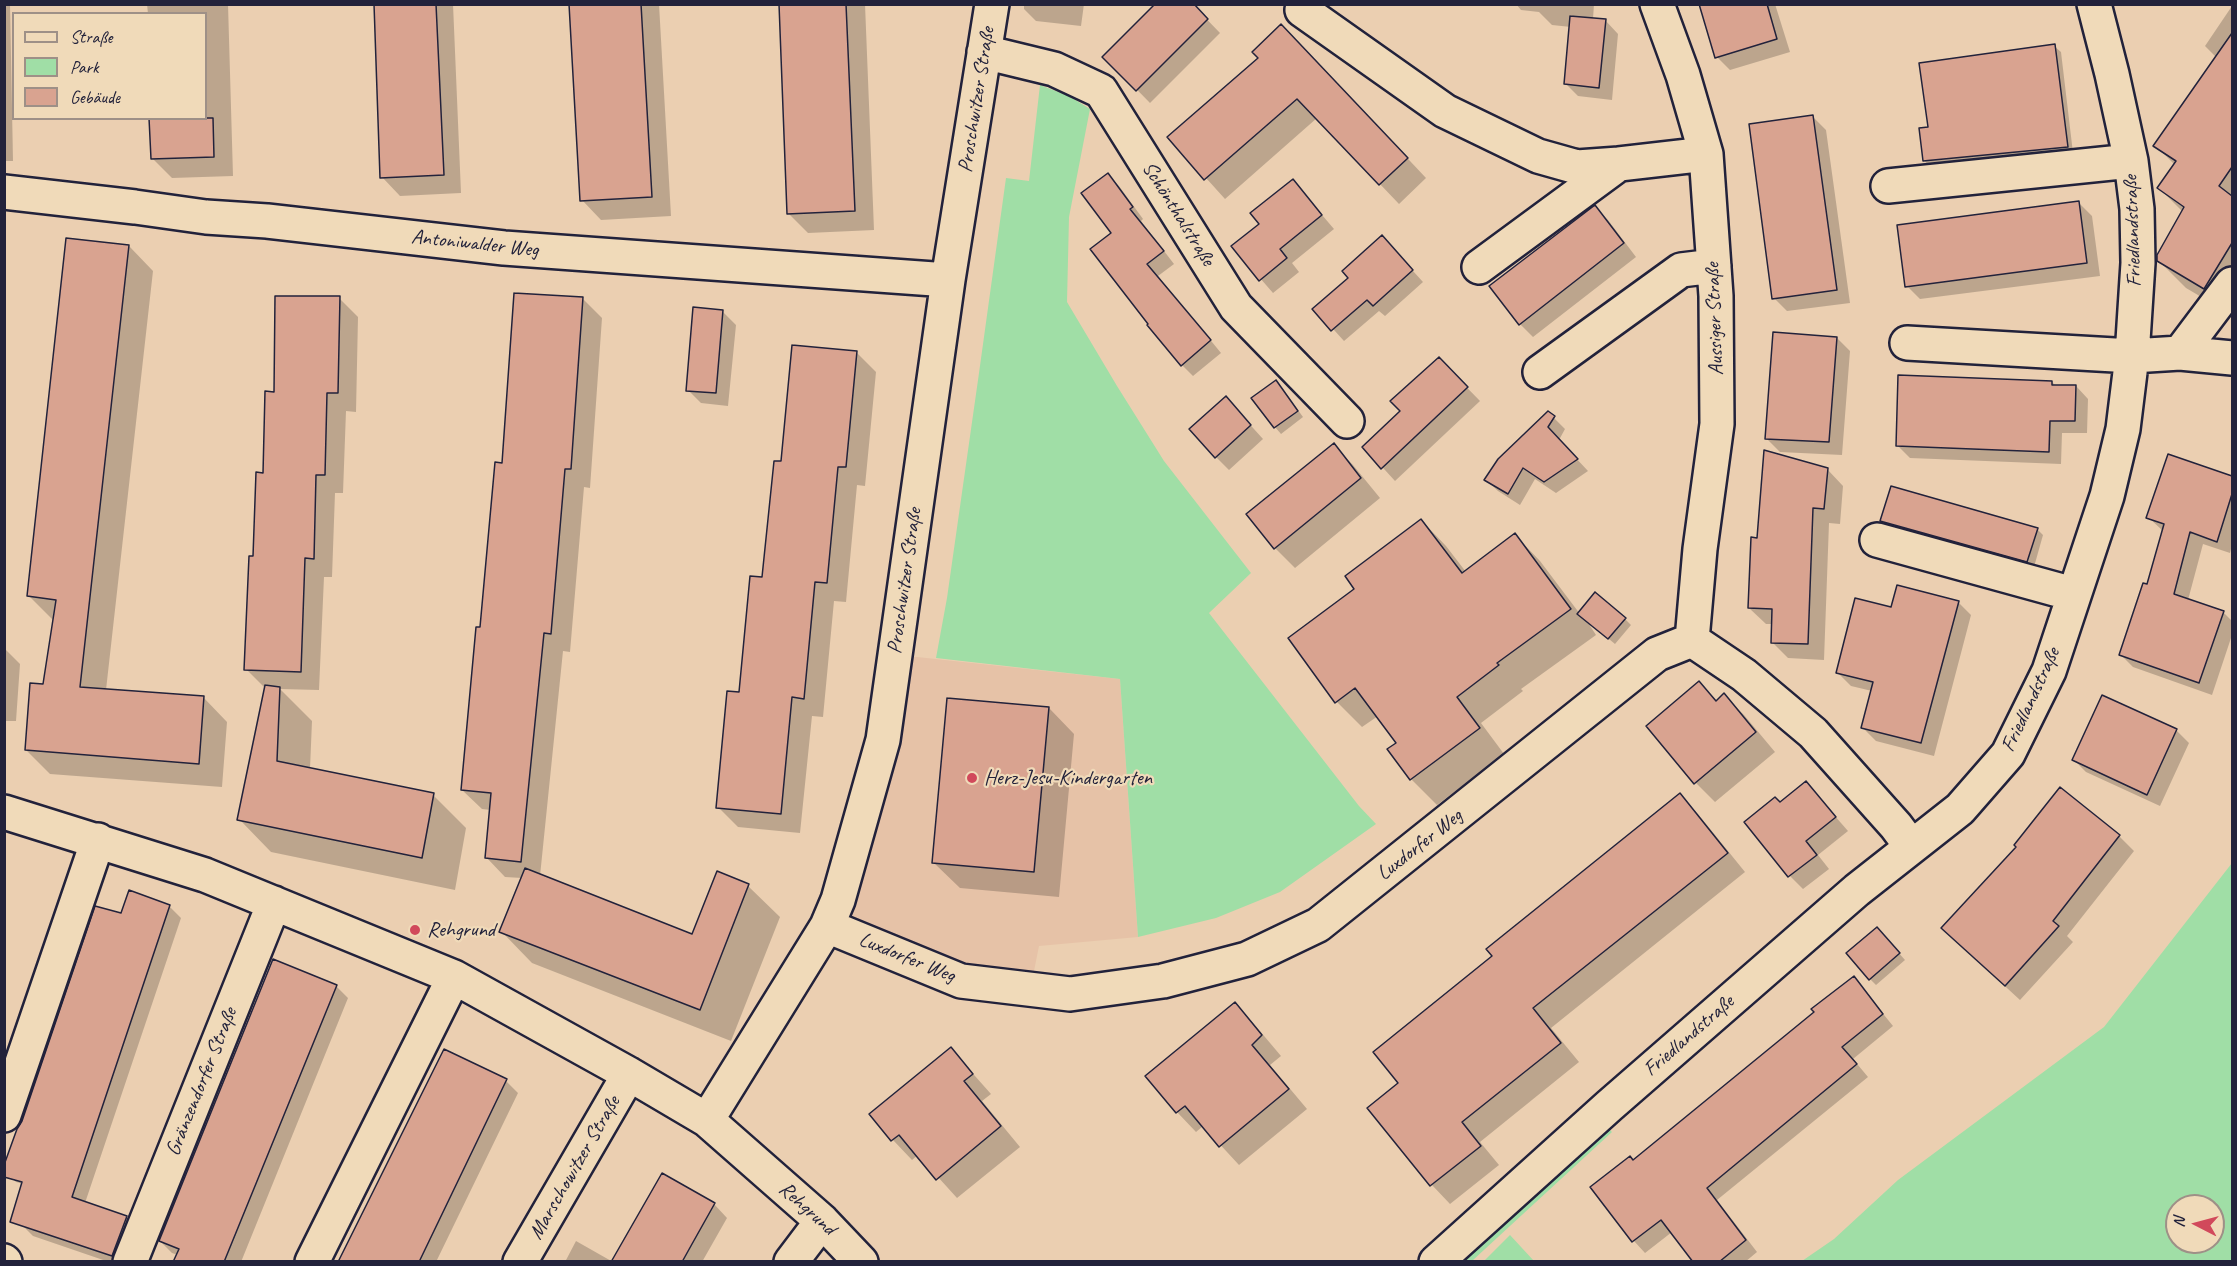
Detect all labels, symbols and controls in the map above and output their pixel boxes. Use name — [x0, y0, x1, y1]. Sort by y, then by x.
legend — [12, 12, 207, 120]
text: Straße — [70, 26, 112, 48]
street label: Proschwitzer Straße — [953, 26, 1001, 174]
text: Park — [70, 56, 99, 78]
text: Gebäude — [70, 86, 120, 108]
street label: Schönthalstraße — [1136, 157, 1220, 271]
street label: Friedlandstraße — [2118, 175, 2148, 287]
street label: Antoniwalder Weg — [410, 225, 540, 263]
street label: Aussiger Straße — [1700, 262, 1730, 376]
street label: Proschwitzer Straße — [882, 507, 928, 655]
street label: Friedlandstraße — [1996, 644, 2066, 756]
place label: Herz-Jesu-Kindergarten — [984, 765, 1152, 791]
marker: Herz-Jesu-Kindergarten — [965, 771, 979, 785]
street label: Luxdorfer Weg — [1372, 804, 1468, 886]
place label: Rehgrund — [427, 917, 495, 943]
marker: Rehgrund — [408, 923, 422, 937]
street label: Luxdorfer Weg — [855, 927, 959, 989]
street label: Friedlandstraße — [1639, 990, 1739, 1082]
street label: Gränzendorfer Straße — [161, 1004, 243, 1160]
street label: Marschowitzer Straße — [524, 1092, 626, 1244]
street label: Rehgrund — [773, 1177, 841, 1241]
north arrow — [2165, 1194, 2225, 1254]
text: N — [2169, 1216, 2190, 1228]

